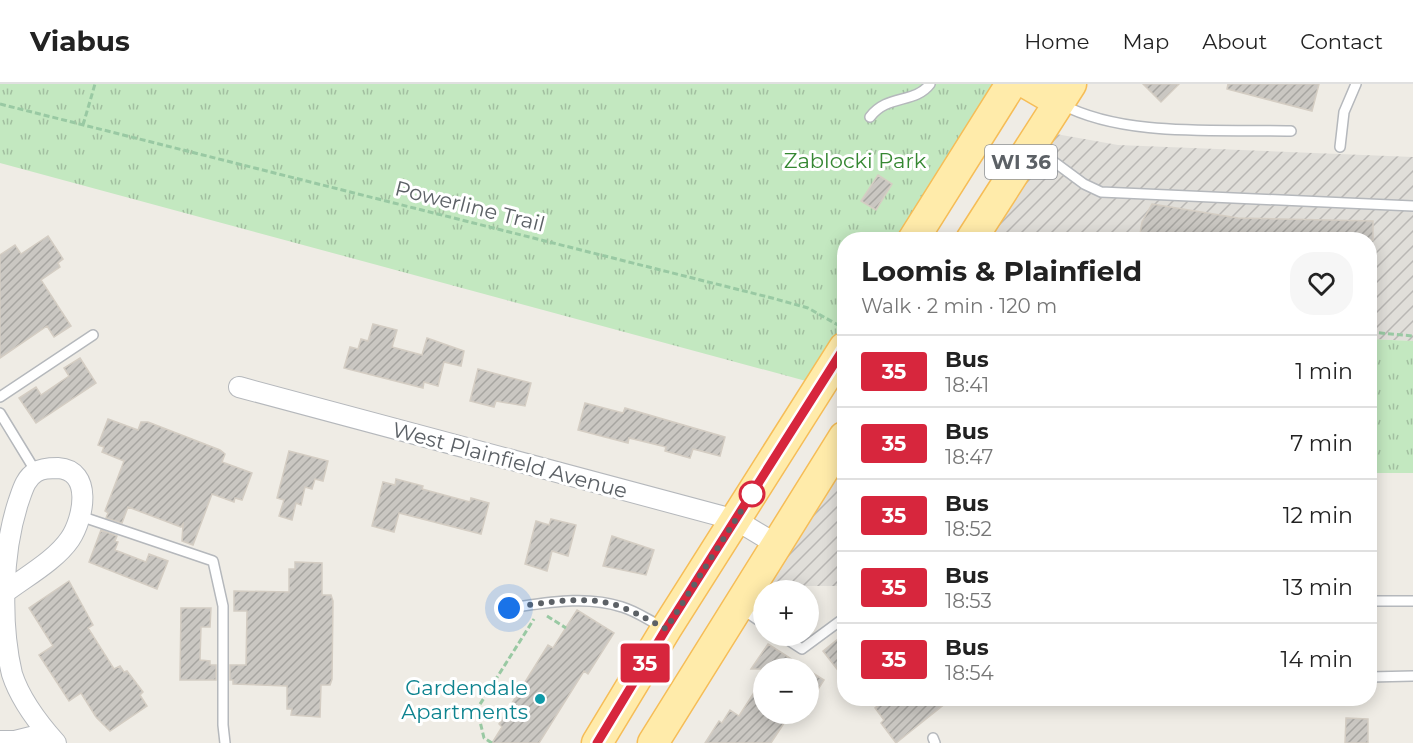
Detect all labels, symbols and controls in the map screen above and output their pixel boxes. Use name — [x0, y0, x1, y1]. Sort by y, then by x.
text: Viabus — [30, 24, 130, 58]
text: Home — [1024, 29, 1089, 54]
text: Map — [1122, 29, 1169, 54]
text: About — [1202, 29, 1267, 54]
text: Contact — [1300, 29, 1383, 54]
road number: WI 36 — [985, 145, 1057, 179]
park label: Zablocki Park — [784, 148, 927, 173]
street label: Powerline Trail — [393, 175, 547, 237]
button: heart — [1290, 252, 1353, 315]
text: Loomis & Plainfield — [861, 254, 1142, 288]
text: Walk · 2 min · 120 m — [861, 294, 1057, 318]
text: Bus — [945, 346, 989, 373]
text: 1 min — [1295, 358, 1353, 385]
text: 35 — [882, 359, 906, 384]
text: 18:41 — [945, 373, 989, 397]
street label: West Plainfield Avenue — [390, 417, 630, 503]
text: Bus — [945, 418, 989, 445]
text: 7 min — [1290, 430, 1353, 457]
text: 35 — [882, 431, 906, 456]
text: 18:47 — [945, 445, 993, 469]
unlabelled marker — [739, 481, 765, 507]
text: Bus — [945, 490, 989, 517]
text: 12 min — [1283, 502, 1353, 529]
text: 35 — [882, 503, 906, 528]
text: 18:52 — [945, 517, 992, 541]
text: Bus — [945, 562, 989, 589]
text: 13 min — [1283, 574, 1353, 601]
text: 35 — [882, 575, 906, 600]
map controls — [753, 580, 819, 724]
button: + — [753, 580, 819, 646]
text: 18:53 — [945, 589, 992, 613]
your location — [494, 593, 524, 623]
text: Bus — [945, 634, 989, 661]
line badge: 35 — [618, 644, 672, 682]
text: 14 min — [1281, 646, 1353, 673]
text: 35 — [882, 647, 906, 672]
text: 35 — [633, 651, 657, 676]
button: − — [753, 658, 819, 724]
text: 18:54 — [945, 661, 994, 685]
place label: Gardendale Apartments — [401, 675, 528, 724]
marker: Gardendale Apartments — [533, 692, 547, 706]

